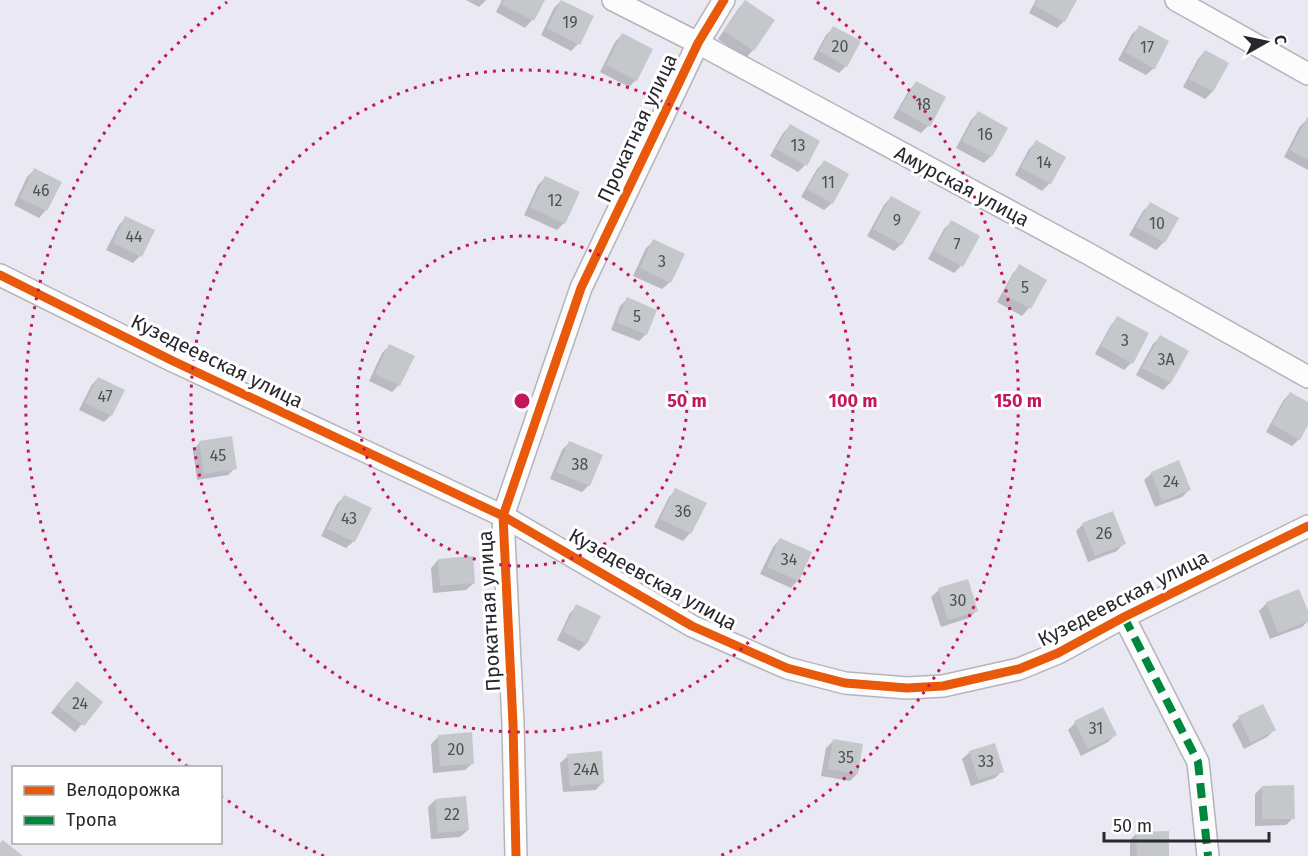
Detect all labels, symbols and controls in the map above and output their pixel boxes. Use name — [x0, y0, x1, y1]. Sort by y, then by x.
north arrow — [1236, 12, 1296, 72]
house number: 19 — [562, 13, 578, 32]
text: С — [1270, 34, 1291, 47]
house number: 20 — [832, 37, 848, 56]
house number: 17 — [1140, 38, 1154, 57]
street label: Прокатная улица — [592, 50, 682, 206]
house number: 18 — [915, 95, 931, 114]
house number: 16 — [977, 125, 993, 144]
house number: 13 — [791, 136, 805, 155]
street label: Амурская улица — [891, 140, 1033, 232]
house number: 14 — [1036, 153, 1052, 172]
house number: 11 — [821, 173, 835, 192]
house number: 46 — [32, 181, 50, 200]
house number: 12 — [548, 191, 562, 210]
house number: 9 — [893, 211, 901, 230]
house number: 10 — [1149, 214, 1165, 233]
house number: 44 — [125, 227, 143, 246]
house number: 7 — [953, 235, 961, 254]
house number: 3 — [658, 252, 666, 271]
house number: 5 — [1021, 278, 1029, 297]
house number: 5 — [633, 307, 641, 326]
street label: Кузедеевская улица — [127, 309, 307, 413]
house number: 3 — [1121, 331, 1129, 350]
house number: 3А — [1157, 350, 1175, 369]
house number: 47 — [97, 387, 113, 406]
text: 50 m — [667, 390, 707, 412]
text: 100 m — [829, 390, 877, 412]
text: 150 m — [994, 390, 1042, 412]
centre of rings — [512, 391, 532, 411]
house number: 45 — [210, 446, 226, 465]
house number: 38 — [572, 455, 589, 474]
house number: 24 — [1163, 472, 1179, 491]
house number: 36 — [675, 502, 691, 521]
house number: 43 — [341, 509, 357, 528]
street label: Кузедеевская улица — [565, 523, 741, 635]
house number: 26 — [1096, 524, 1112, 543]
street label: Прокатная улица — [473, 530, 505, 692]
street label: Кузедеевская улица — [1034, 545, 1212, 651]
house number: 34 — [781, 550, 798, 569]
house number: 30 — [950, 591, 967, 610]
house number: 24 — [72, 694, 88, 713]
house number: 31 — [1089, 719, 1103, 738]
house number: 20 — [448, 740, 464, 759]
house number: 35 — [838, 748, 854, 767]
house number: 33 — [978, 752, 994, 771]
house number: 24А — [573, 760, 599, 779]
legend — [12, 766, 222, 844]
text: Велодорожка — [66, 779, 181, 801]
house number: 22 — [444, 805, 460, 824]
scale bar — [1104, 805, 1269, 843]
text: Тропа — [66, 809, 117, 831]
text: 50 m — [1113, 815, 1152, 837]

